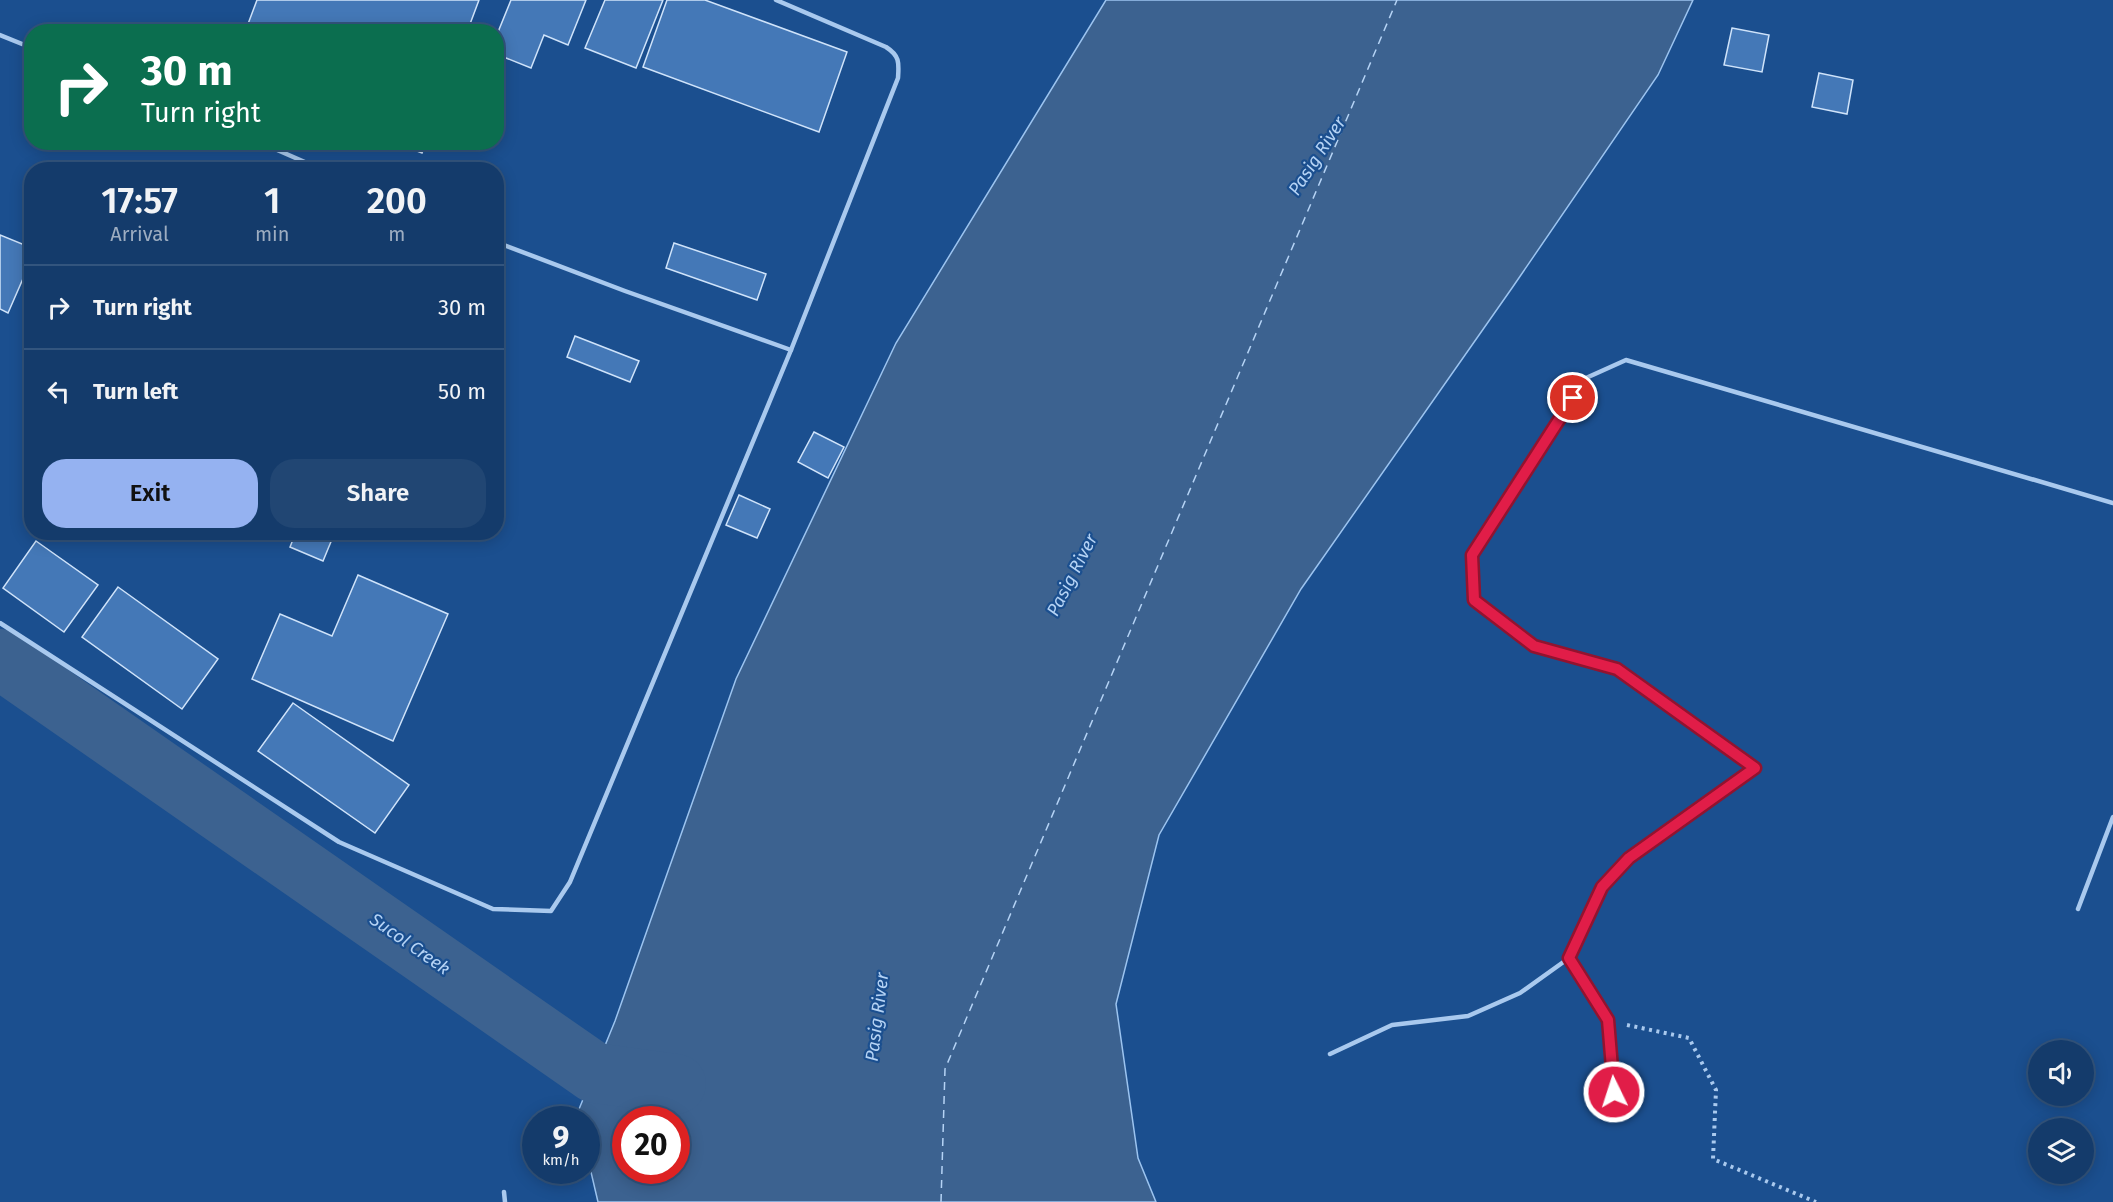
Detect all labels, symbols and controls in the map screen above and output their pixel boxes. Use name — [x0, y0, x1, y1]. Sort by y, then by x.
text: 30 m — [141, 46, 233, 96]
icon: right — [42, 48, 120, 126]
text: Turn right — [141, 97, 261, 129]
water label: Pasig River — [1284, 112, 1351, 199]
text: 17:57 — [101, 179, 178, 223]
text: 1 — [264, 179, 280, 223]
text: 200 — [367, 179, 427, 223]
text: Arrival — [110, 222, 169, 246]
text: min — [255, 222, 289, 246]
text: m — [388, 222, 405, 246]
icon: right — [42, 291, 75, 324]
text: Turn right — [93, 294, 192, 321]
text: 30 m — [438, 294, 486, 321]
pin — [1547, 372, 1598, 423]
icon: left — [42, 375, 75, 408]
text: Turn left — [93, 378, 178, 405]
text: 50 m — [438, 378, 486, 405]
icon: arrive — [1556, 381, 1589, 414]
button: Exit — [42, 459, 258, 528]
button: Share — [270, 459, 486, 528]
water label: Pasig River — [1042, 529, 1103, 620]
water label: Sucol Creek — [365, 908, 454, 980]
water label: Pasig River — [861, 970, 893, 1063]
map controls — [2028, 1040, 2094, 1184]
button: sound — [2028, 1040, 2094, 1106]
position arrow — [1582, 1060, 1646, 1124]
speed limit sign: 20 — [612, 1106, 690, 1184]
button: layers — [2028, 1118, 2094, 1184]
text: 9 — [553, 1120, 569, 1156]
text: km/h — [542, 1151, 580, 1169]

